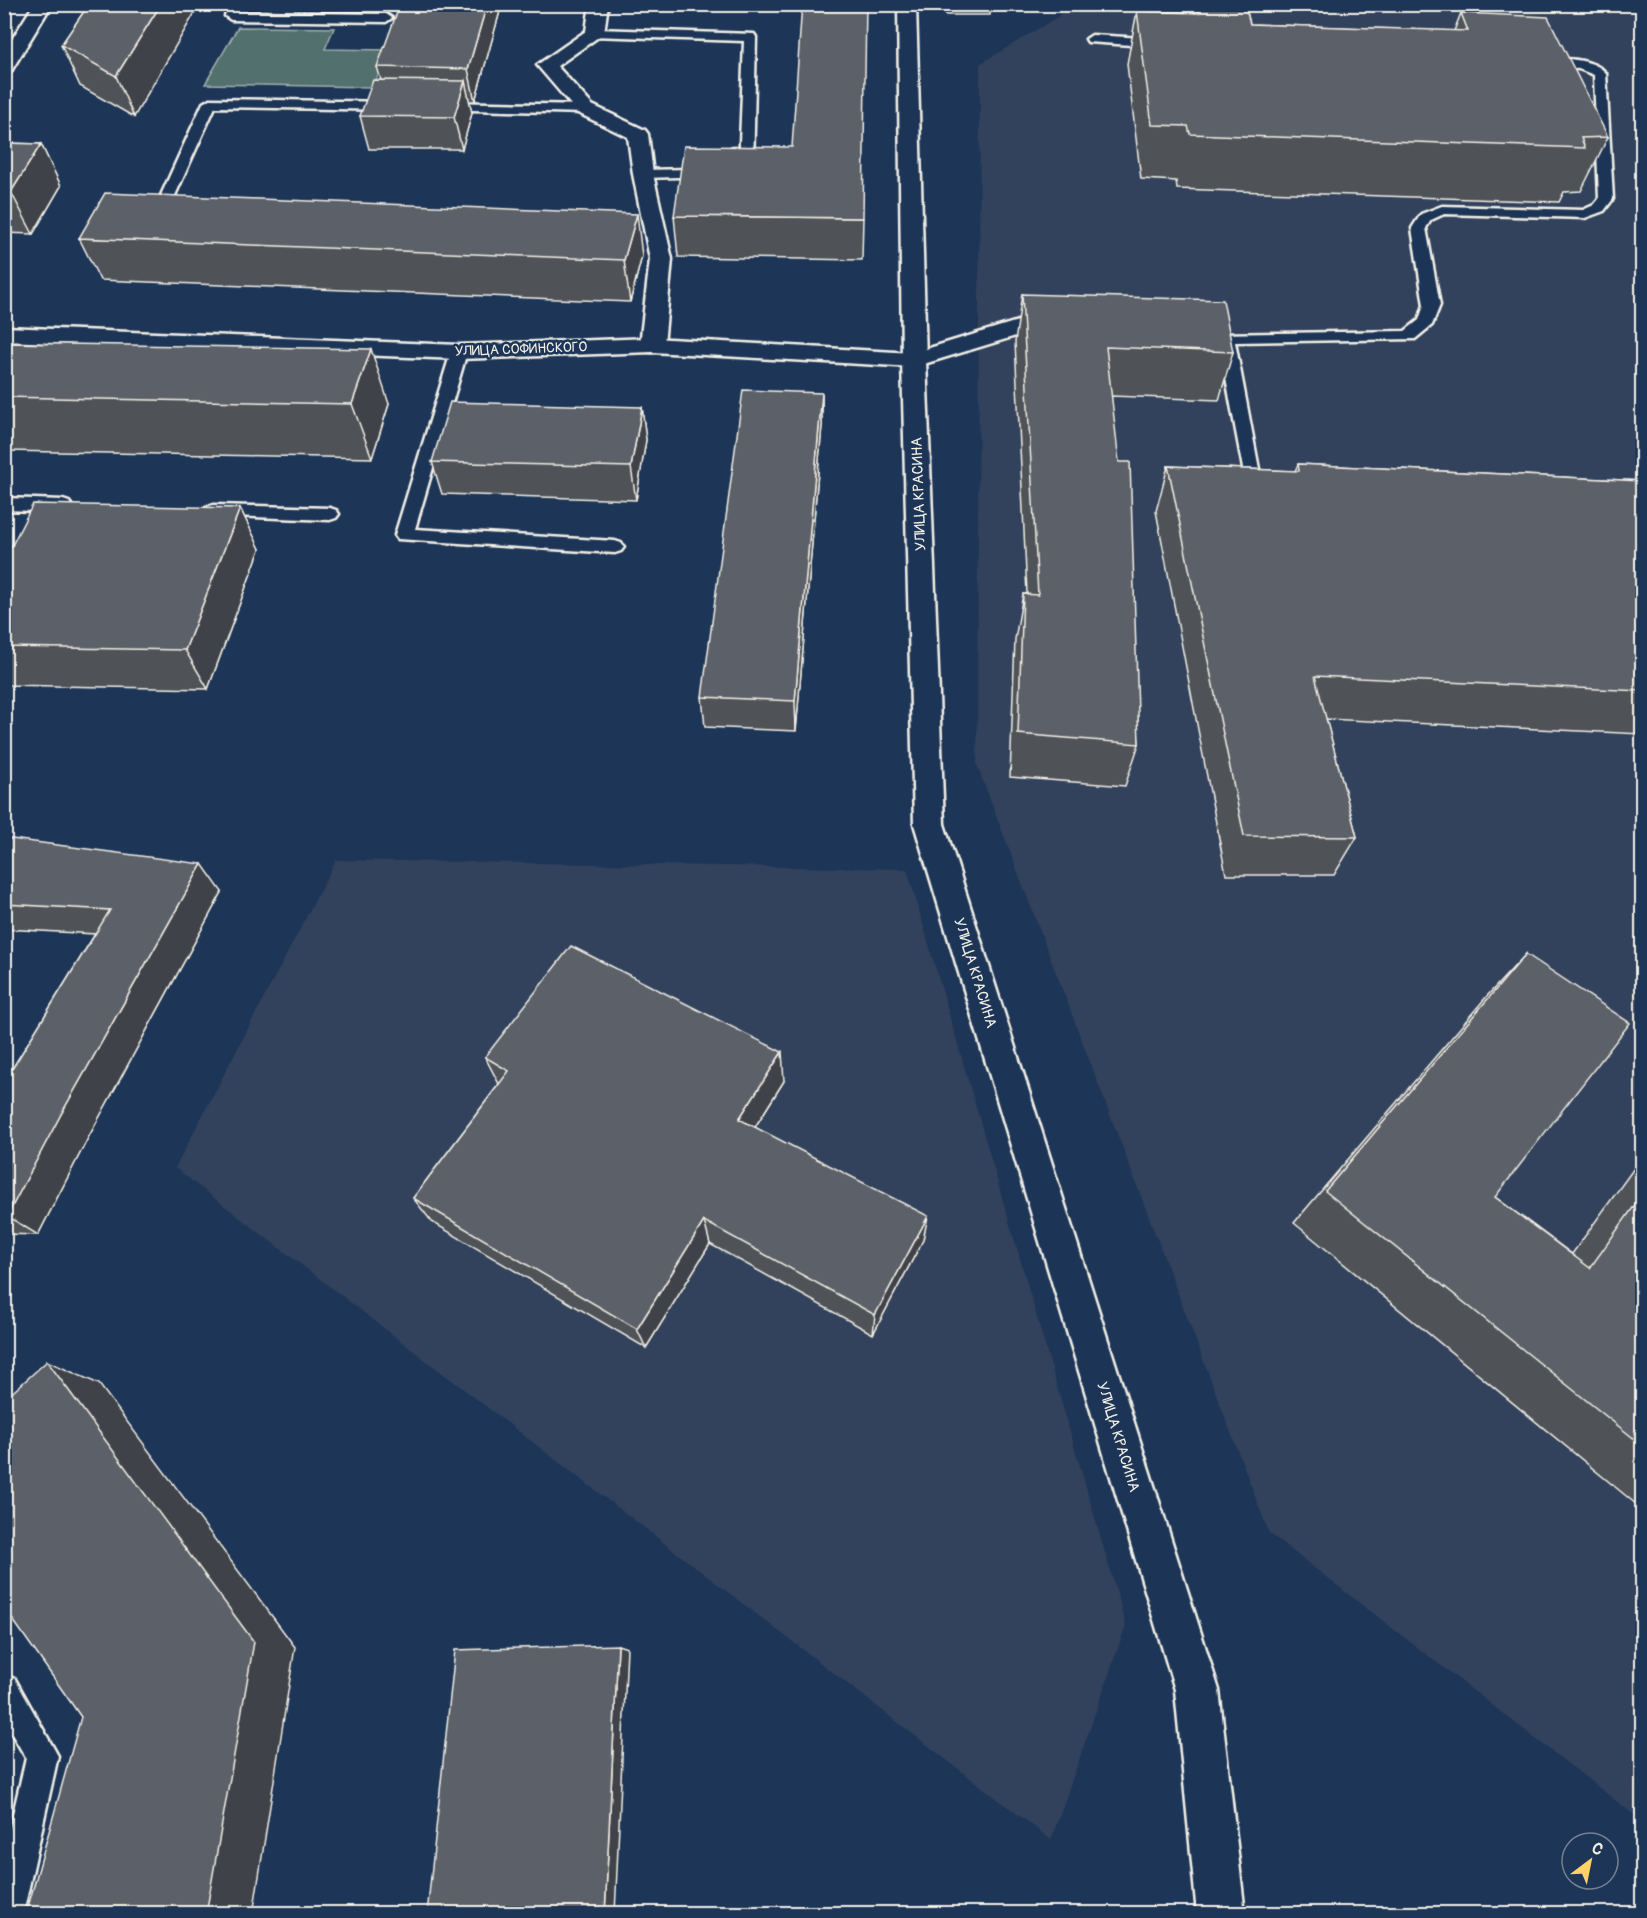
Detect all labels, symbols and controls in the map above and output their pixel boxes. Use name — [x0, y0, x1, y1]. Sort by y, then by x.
street label: УЛИЦА СОФИНСКОГО — [454, 338, 588, 360]
street label: УЛИЦА КРАСИНА — [908, 436, 930, 551]
street label: УЛИЦА КРАСИНА — [949, 916, 1001, 1031]
street label: УЛИЦА КРАСИНА — [1092, 1380, 1144, 1495]
north arrow — [1560, 1831, 1620, 1891]
text: С — [1588, 1838, 1607, 1860]

